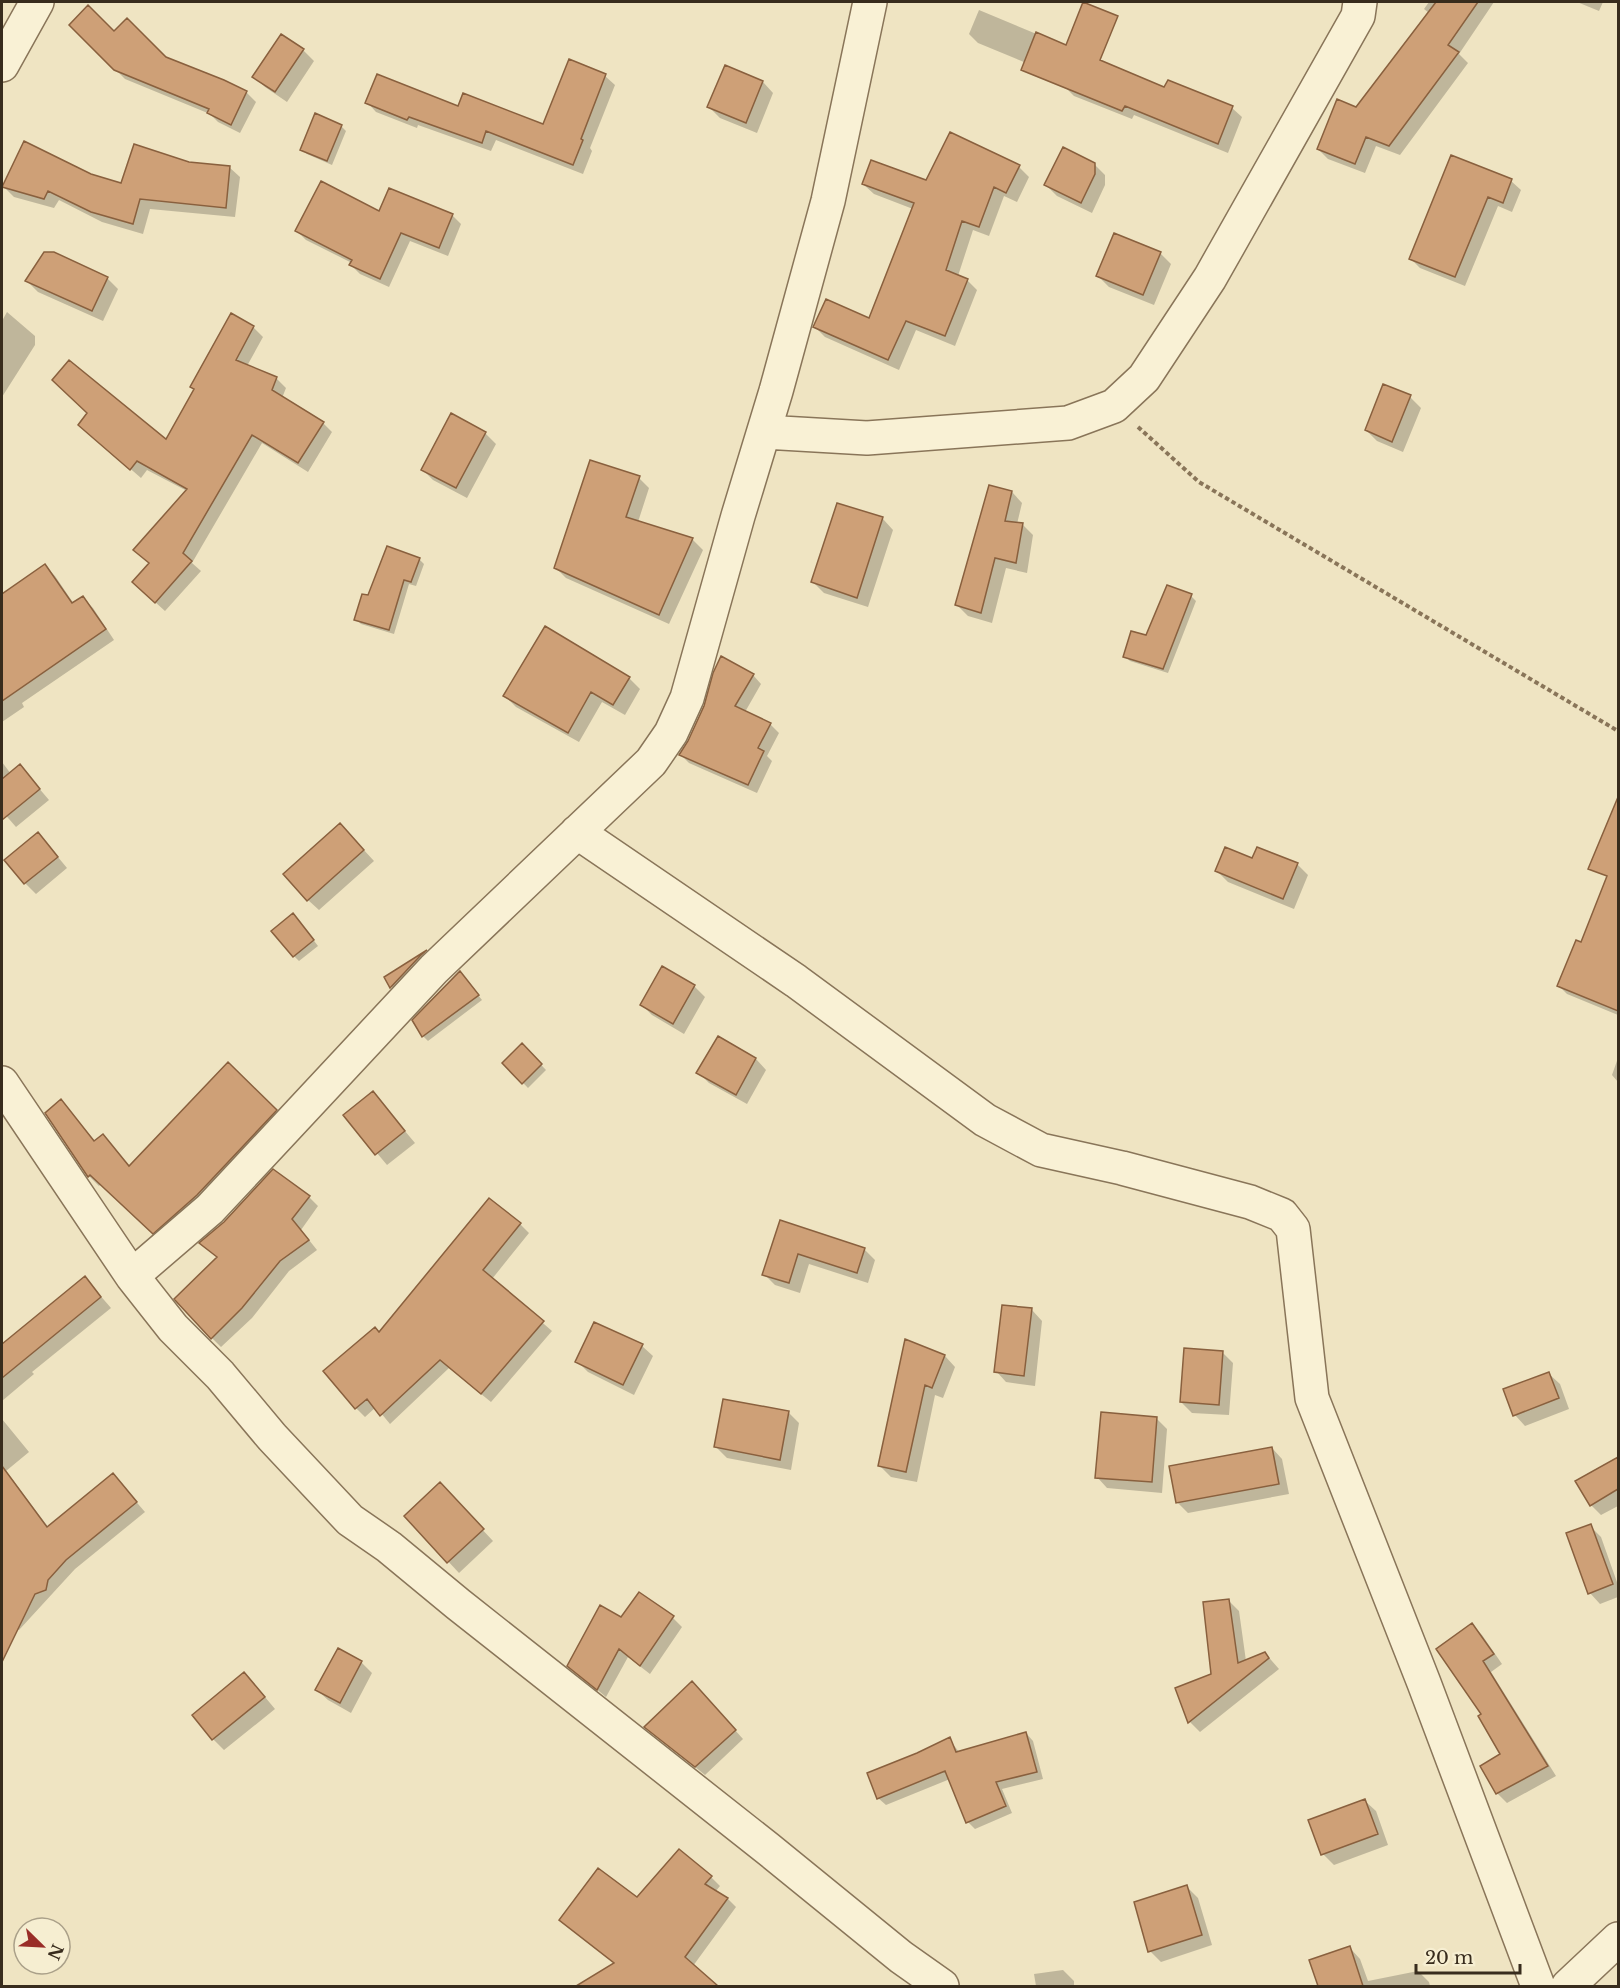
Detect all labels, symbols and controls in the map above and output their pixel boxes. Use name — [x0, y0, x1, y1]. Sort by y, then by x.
north arrow — [12, 1916, 72, 1976]
scale bar — [1416, 1937, 1520, 1975]
text: N — [44, 1941, 68, 1963]
text: 20 m — [1425, 1947, 1473, 1969]

